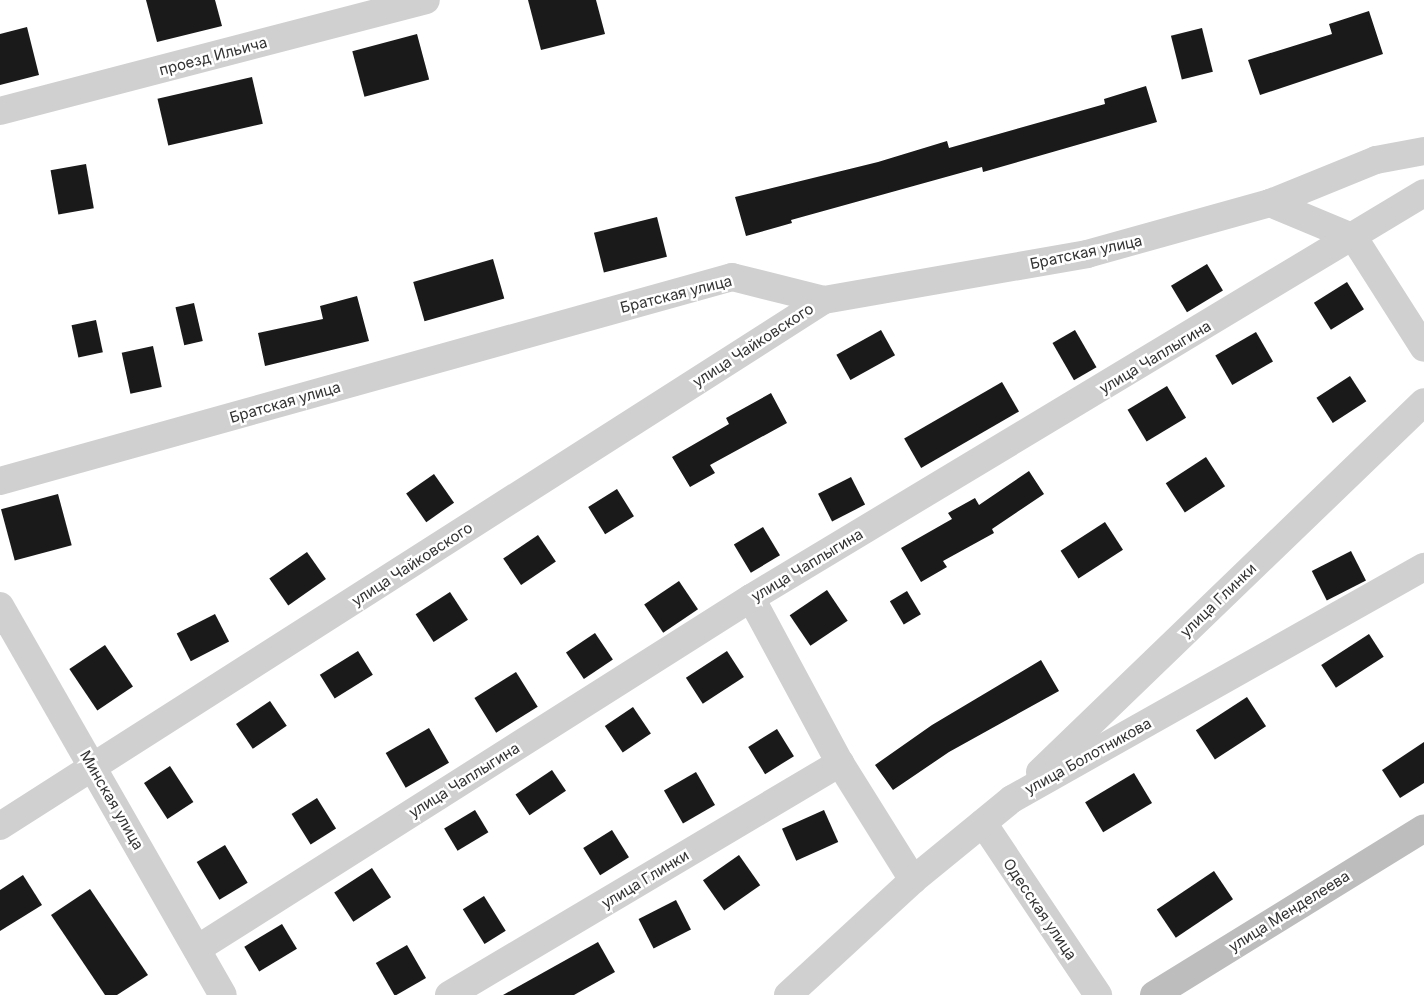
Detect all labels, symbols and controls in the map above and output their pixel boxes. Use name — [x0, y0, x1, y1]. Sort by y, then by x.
street label: проезд Ильича — [157, 33, 269, 79]
street label: Братская улица — [1028, 231, 1144, 273]
street label: Братская улица — [618, 271, 734, 317]
street label: улица Чайковского — [689, 299, 817, 391]
street label: улица Чаплыгина — [1096, 317, 1214, 397]
street label: Братская улица — [228, 378, 342, 426]
street label: улица Чайковского — [348, 518, 476, 610]
street label: улица Чаплыгина — [748, 525, 866, 605]
street label: улица Глинки — [1176, 559, 1260, 641]
street label: улица Болотникова — [1022, 714, 1154, 798]
street label: улица Чаплыгина — [405, 739, 523, 821]
street label: Минская улица — [76, 747, 148, 853]
street label: улица Глинки — [598, 846, 692, 912]
street label: Одесская улица — [999, 855, 1081, 963]
street label: улица Менделеева — [1225, 866, 1353, 956]

